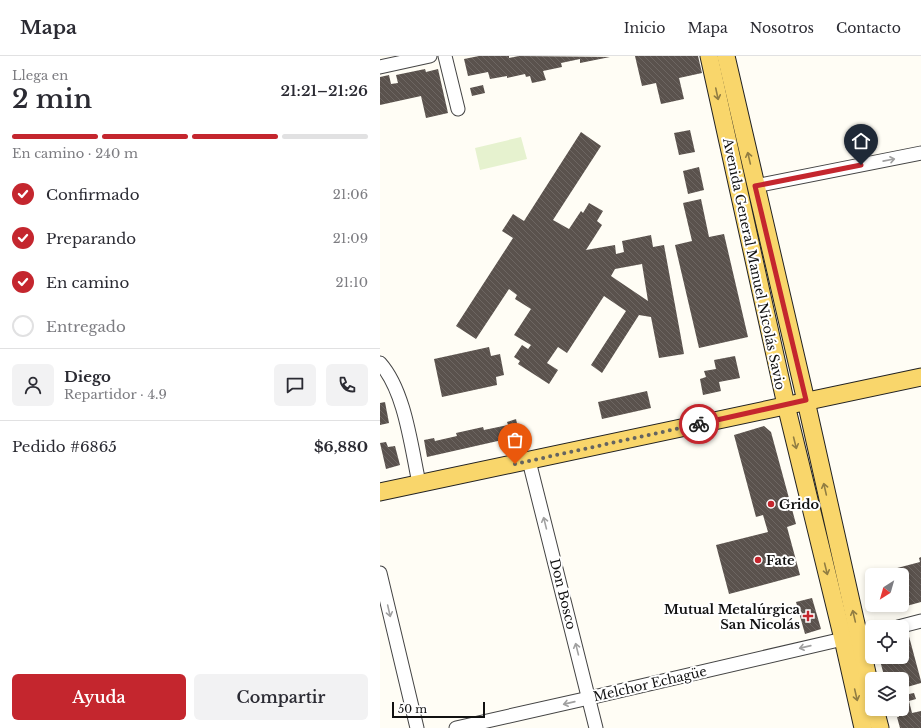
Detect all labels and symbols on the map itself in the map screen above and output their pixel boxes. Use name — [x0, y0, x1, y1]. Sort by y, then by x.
one-way arrow — [714, 87, 721, 100]
pin — [844, 124, 878, 165]
street label: Avenida General Manuel Nicolás Savio — [719, 136, 789, 391]
one-way arrow — [744, 152, 752, 165]
one-way arrow — [882, 155, 895, 163]
courier — [679, 404, 719, 444]
pin — [498, 423, 532, 464]
one-way arrow — [792, 436, 799, 449]
one-way arrow — [821, 483, 829, 496]
place label: Grido — [779, 496, 820, 513]
marker: Grido — [766, 499, 776, 509]
one-way arrow — [540, 517, 548, 530]
place label: Fate — [766, 552, 795, 569]
marker: Fate — [753, 555, 763, 565]
street label: Don Bosco — [546, 557, 580, 631]
one-way arrow — [823, 562, 830, 575]
north arrow — [865, 568, 909, 612]
place label: Mutual Metalúrgica San Nicolás — [664, 601, 801, 633]
one-way arrow — [386, 604, 393, 617]
one-way arrow — [849, 610, 857, 623]
marker: Mutual Metalúrgica San Nicolás — [803, 611, 813, 621]
one-way arrow — [572, 643, 580, 656]
one-way arrow — [799, 644, 812, 652]
street label: Melchor Echagüe — [592, 663, 708, 705]
one-way arrow — [853, 689, 860, 702]
one-way arrow — [563, 699, 576, 707]
scale bar — [392, 700, 485, 719]

